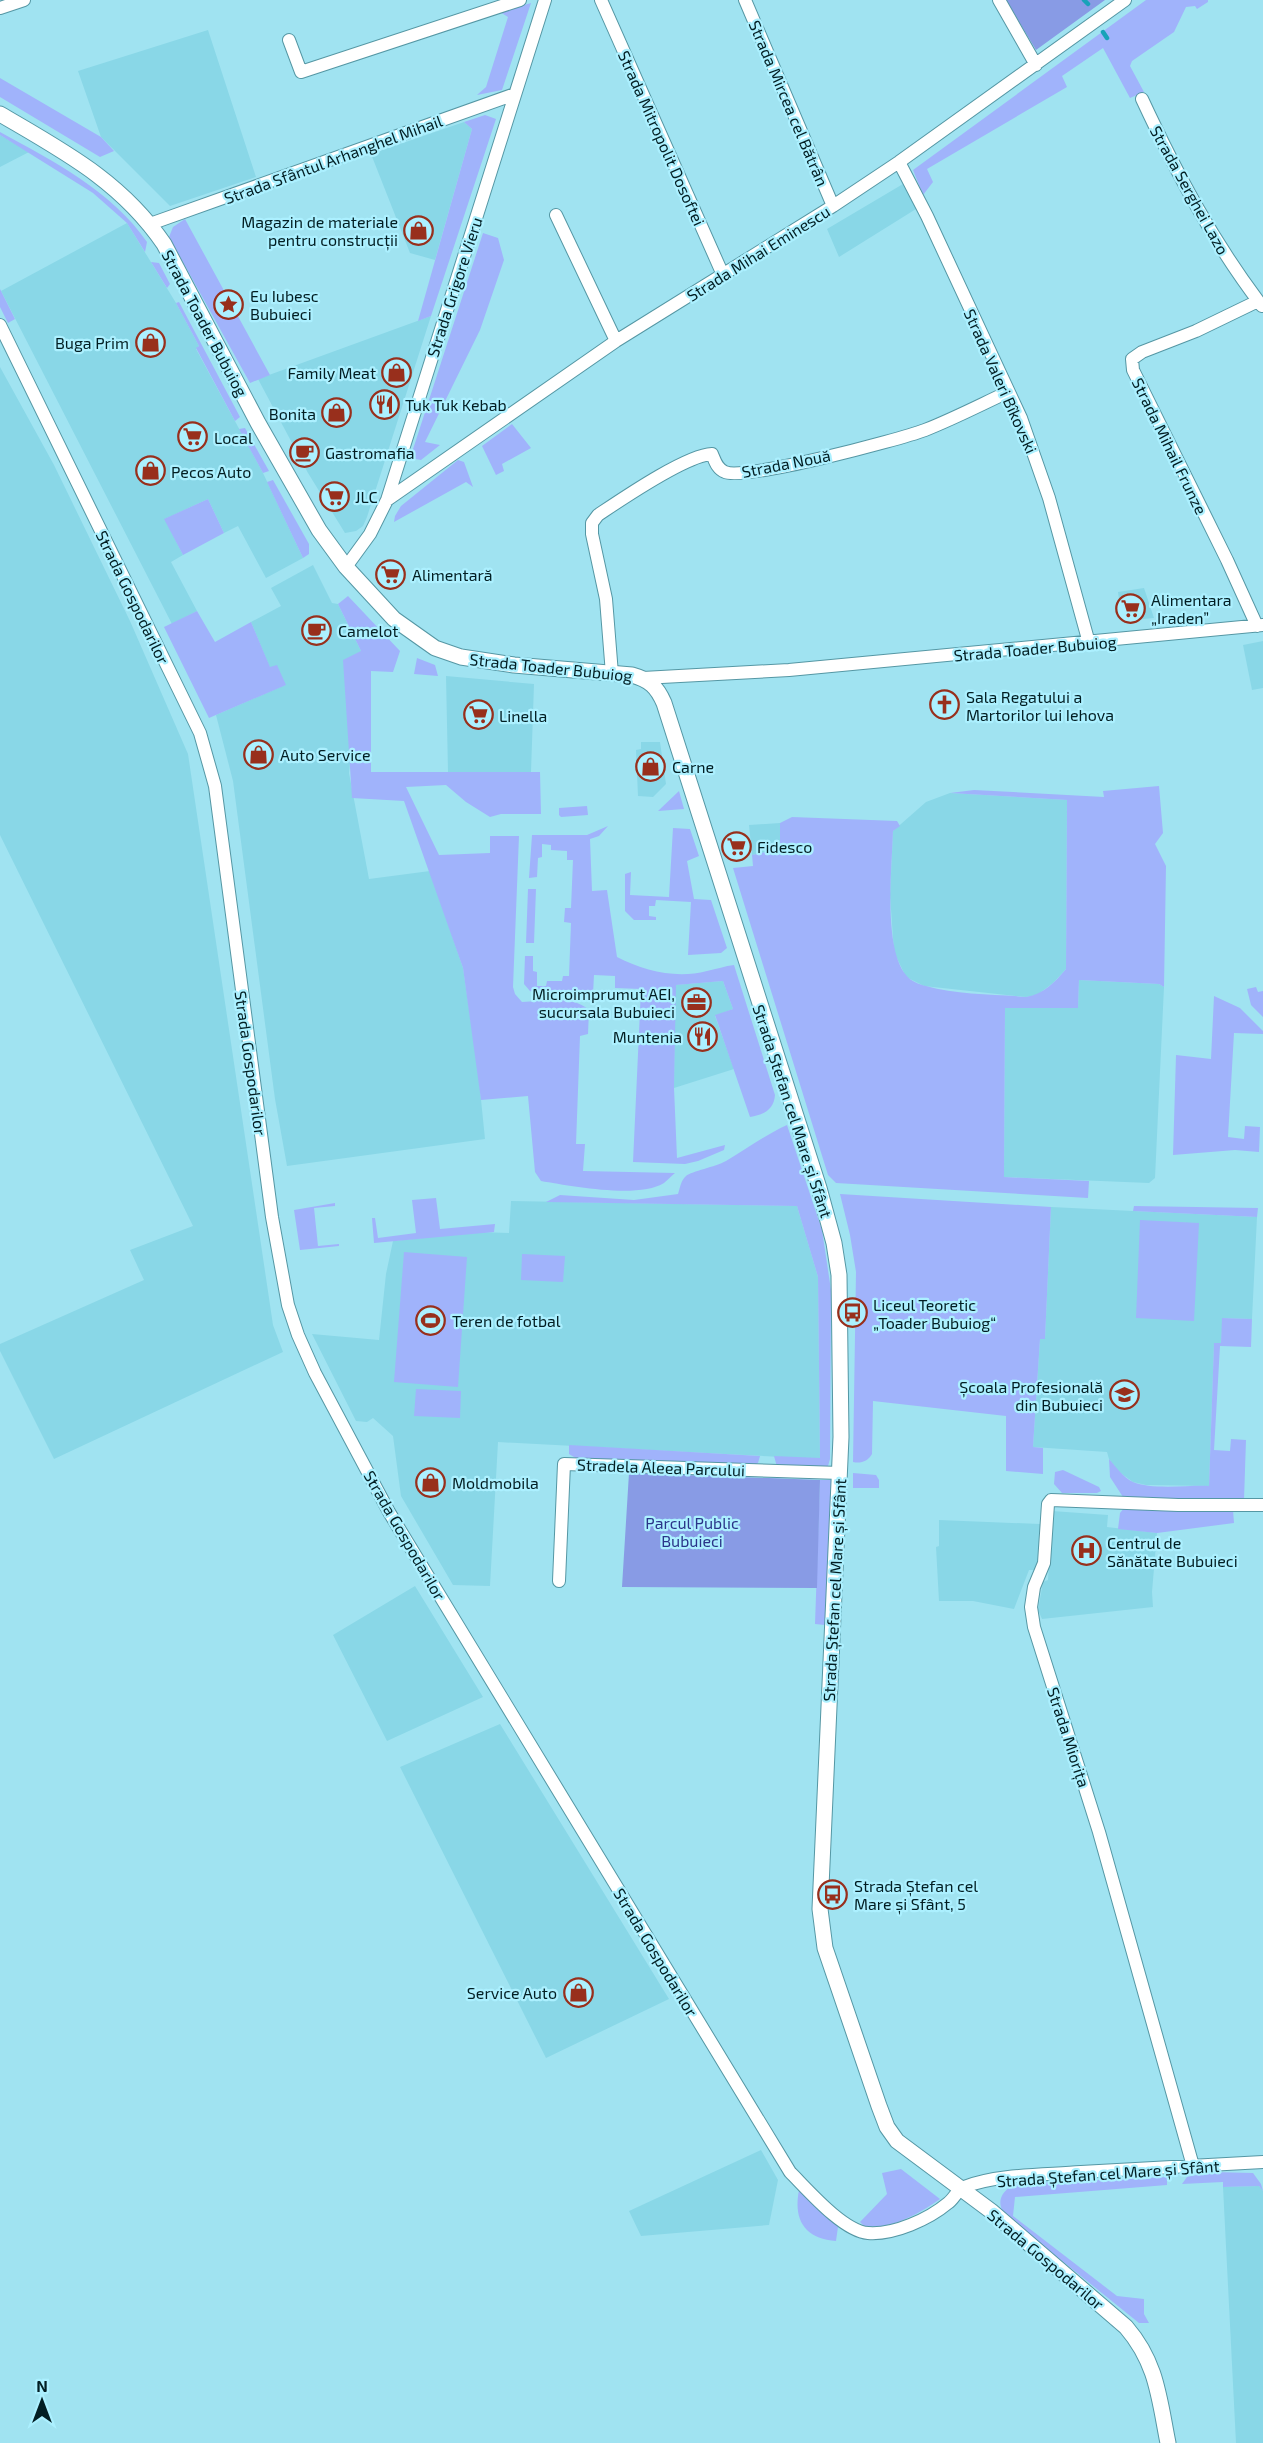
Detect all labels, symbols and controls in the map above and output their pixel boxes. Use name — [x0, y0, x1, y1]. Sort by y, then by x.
street label: Strada Mircea cel Bătrân — [745, 17, 833, 189]
street label: Strada Mitropolit Dosoftei — [615, 48, 709, 228]
street label: Strada Sfântul Arhanghel Mihail — [221, 111, 445, 207]
street label: Strada Serghei Lazo — [1147, 122, 1233, 258]
street label: Strada Mihai Eminescu — [683, 201, 833, 305]
place label: Magazin de materiale pentru construcții — [241, 212, 398, 251]
shop icon: Magazin de materiale pentru construcții — [403, 214, 435, 246]
street label: Strada Grigore Vieru — [422, 215, 486, 359]
street label: Strada Toader Bubuiog — [158, 246, 252, 400]
place label: Eu Iubesc Bubuieci — [250, 286, 319, 323]
place icon: Eu Iubesc Bubuieci — [213, 288, 245, 320]
street label: Strada Valeri Bîkovski — [961, 306, 1041, 456]
shop icon: Buga Prim — [134, 326, 166, 358]
place label: Buga Prim — [55, 333, 129, 352]
shop icon: Family Meat — [381, 356, 413, 388]
place label: Family Meat — [287, 363, 376, 382]
street label: Strada Mihail Frunze — [1129, 375, 1211, 517]
restaurant icon: Tuk Tuk Kebab — [368, 388, 400, 420]
place label: Tuk Tuk Kebab — [405, 395, 507, 414]
shop icon: Bonita — [321, 397, 353, 429]
place label: Bonita — [269, 404, 316, 423]
supermarket icon: Local — [177, 421, 209, 453]
place label: Local — [214, 428, 253, 447]
cafe icon: Gastromafia — [288, 436, 320, 468]
place label: Gastromafia — [325, 443, 415, 462]
street label: Strada Nouă — [740, 445, 832, 481]
shop icon: Pecos Auto — [134, 455, 166, 487]
place label: Pecos Auto — [171, 462, 251, 481]
supermarket icon: JLC — [318, 480, 350, 512]
place label: JLC — [355, 487, 378, 506]
street label: Strada Gospodarilor — [92, 527, 174, 667]
supermarket icon: Alimentară — [375, 558, 407, 590]
place label: Alimentară — [412, 565, 493, 584]
place label: Alimentara „Iraden” — [1151, 590, 1232, 627]
supermarket icon: Alimentara „Iraden” — [1114, 592, 1146, 624]
cafe icon: Camelot — [301, 614, 333, 646]
place label: Camelot — [338, 621, 398, 640]
street label: Strada Toader Bubuiog — [953, 631, 1117, 665]
street label: Strada Toader Bubuiog — [469, 649, 633, 685]
place label: Sala Regatului a Martorilor lui Iehova — [966, 687, 1114, 724]
church icon: Sala Regatului a Martorilor lui Iehova — [929, 689, 961, 721]
supermarket icon: Linella — [462, 699, 494, 731]
place label: Linella — [499, 706, 547, 725]
shop icon: Auto Service — [243, 738, 275, 770]
place label: Auto Service — [280, 745, 371, 764]
shop icon: Carne — [635, 750, 667, 782]
place label: Carne — [672, 757, 714, 776]
supermarket icon: Fidesco — [720, 830, 752, 862]
place label: Fidesco — [757, 837, 812, 856]
place label: Microimprumut AEI, sucursala Bubuieci — [532, 984, 675, 1021]
office icon: Microimprumut AEI, sucursala Bubuieci — [680, 986, 712, 1018]
street label: Strada Gospodarilor — [231, 989, 271, 1137]
street label: Strada Ștefan cel Mare și Sfânt — [748, 1002, 837, 1221]
restaurant icon: Muntenia — [687, 1020, 719, 1052]
place label: Muntenia — [613, 1027, 682, 1046]
place label: Liceul Teoretic „Toader Bubuiog“ — [873, 1295, 996, 1332]
bus stop icon: Liceul Teoretic „Toader Bubuiog“ — [836, 1297, 868, 1329]
sports icon: Teren de fotbal — [415, 1304, 447, 1336]
place label: Teren de fotbal — [452, 1311, 561, 1330]
place label: Școala Profesională din Bubuieci — [959, 1377, 1103, 1414]
school or university icon: Școala Profesională din Bubuieci — [1108, 1379, 1140, 1411]
street label: Stradela Aleea Parcului — [577, 1455, 745, 1479]
shop icon: Moldmobila — [415, 1466, 447, 1498]
street label: Strada Gospodarilor — [360, 1467, 450, 1603]
place label: Moldmobila — [452, 1473, 539, 1492]
street label: Strada Ștefan cel Mare și Sfânt — [819, 1478, 851, 1702]
park label: Parcul Public Bubuieci — [645, 1513, 739, 1550]
place label: Centrul de Sănătate Bubuieci — [1107, 1533, 1238, 1570]
hospital icon: Centrul de Sănătate Bubuieci — [1070, 1535, 1102, 1567]
street label: Strada Miorița — [1042, 1685, 1094, 1790]
place label: Strada Ștefan cel Mare și Sfânt, 5 — [854, 1876, 978, 1915]
bus stop icon: Strada Ștefan cel Mare și Sfânt, 5 — [817, 1878, 849, 1910]
street label: Strada Gospodarilor — [610, 1885, 702, 2020]
shop icon: Service Auto — [562, 1976, 594, 2008]
place label: Service Auto — [467, 1983, 557, 2002]
street label: Strada Ștefan cel Mare și Sfânt — [996, 2156, 1220, 2192]
street label: Strada Gospodarilor — [984, 2205, 1108, 2314]
north arrow — [12, 2371, 72, 2431]
text: N — [36, 2376, 48, 2395]

